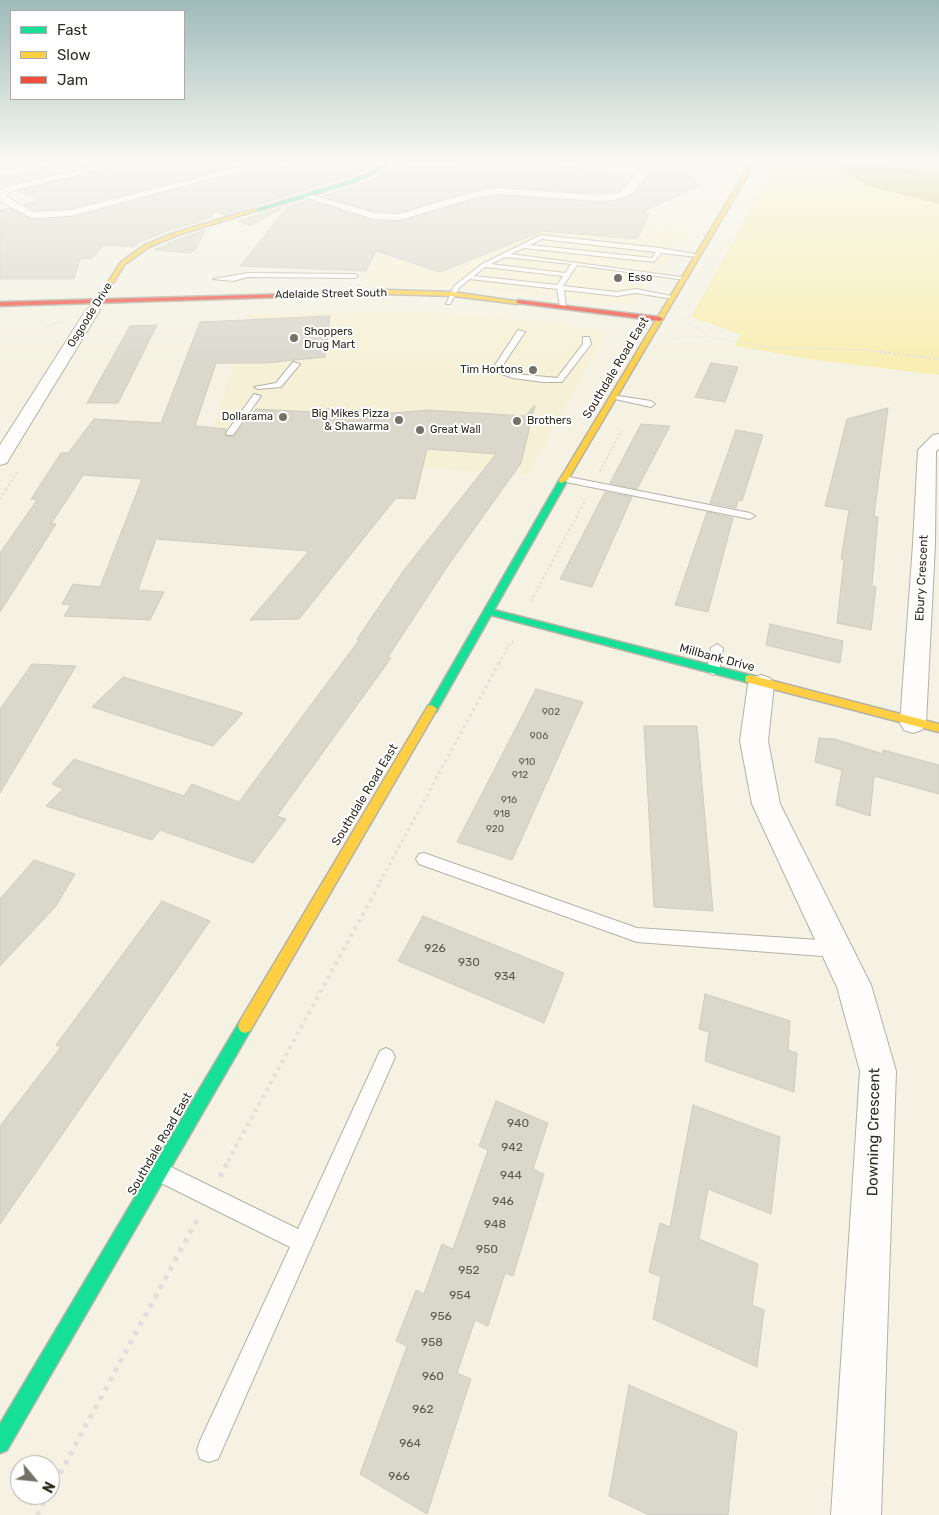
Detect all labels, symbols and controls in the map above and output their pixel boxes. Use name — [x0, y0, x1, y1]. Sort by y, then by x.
legend — [10, 10, 185, 100]
text: Fast — [57, 21, 87, 39]
text: Slow — [57, 46, 90, 64]
text: Jam — [57, 71, 88, 89]
place label: Esso — [628, 271, 652, 285]
marker: Esso — [612, 272, 624, 284]
street label: Osgoode Drive — [65, 280, 115, 350]
street label: Adelaide Street South — [275, 286, 387, 302]
street label: Southdale Road East — [580, 315, 652, 421]
place label: Shoppers Drug Mart — [304, 325, 355, 351]
marker: Shoppers Drug Mart — [288, 332, 300, 344]
place label: Tim Hortons — [460, 363, 523, 377]
marker: Tim Hortons — [527, 364, 539, 376]
place label: Big Mikes Pizza & Shawarma — [311, 407, 389, 433]
place label: Dollarama — [222, 410, 273, 424]
marker: Dollarama — [277, 411, 289, 423]
marker: Big Mikes Pizza & Shawarma — [393, 414, 405, 426]
place label: Brothers — [527, 414, 572, 428]
marker: Brothers — [511, 415, 523, 427]
place label: Great Wall — [430, 423, 481, 437]
marker: Great Wall — [414, 424, 426, 436]
street label: Ebury Crescent — [913, 535, 931, 621]
street label: Millbank Drive — [678, 641, 756, 675]
house number: 902 — [542, 706, 560, 718]
house number: 906 — [530, 730, 548, 742]
street label: Southdale Road East — [329, 742, 401, 848]
house number: 910 — [519, 756, 535, 768]
house number: 912 — [512, 769, 528, 781]
house number: 916 — [501, 794, 517, 806]
house number: 918 — [494, 808, 510, 820]
house number: 920 — [486, 823, 504, 835]
house number: 926 — [424, 942, 446, 956]
house number: 930 — [458, 956, 480, 970]
house number: 934 — [494, 970, 516, 984]
street label: Downing Crescent — [864, 1068, 884, 1196]
street label: Southdale Road East — [125, 1090, 195, 1198]
house number: 940 — [507, 1117, 529, 1131]
house number: 942 — [501, 1141, 523, 1155]
house number: 944 — [500, 1169, 522, 1183]
house number: 946 — [492, 1195, 514, 1209]
house number: 948 — [484, 1218, 506, 1232]
house number: 950 — [476, 1243, 498, 1257]
house number: 952 — [458, 1264, 480, 1278]
house number: 954 — [449, 1289, 471, 1303]
house number: 956 — [430, 1310, 452, 1324]
house number: 958 — [421, 1336, 443, 1350]
house number: 960 — [422, 1370, 444, 1384]
house number: 962 — [412, 1403, 434, 1417]
house number: 964 — [399, 1437, 421, 1451]
north arrow — [10, 1455, 60, 1505]
house number: 966 — [388, 1470, 410, 1484]
text: N — [38, 1478, 58, 1495]

